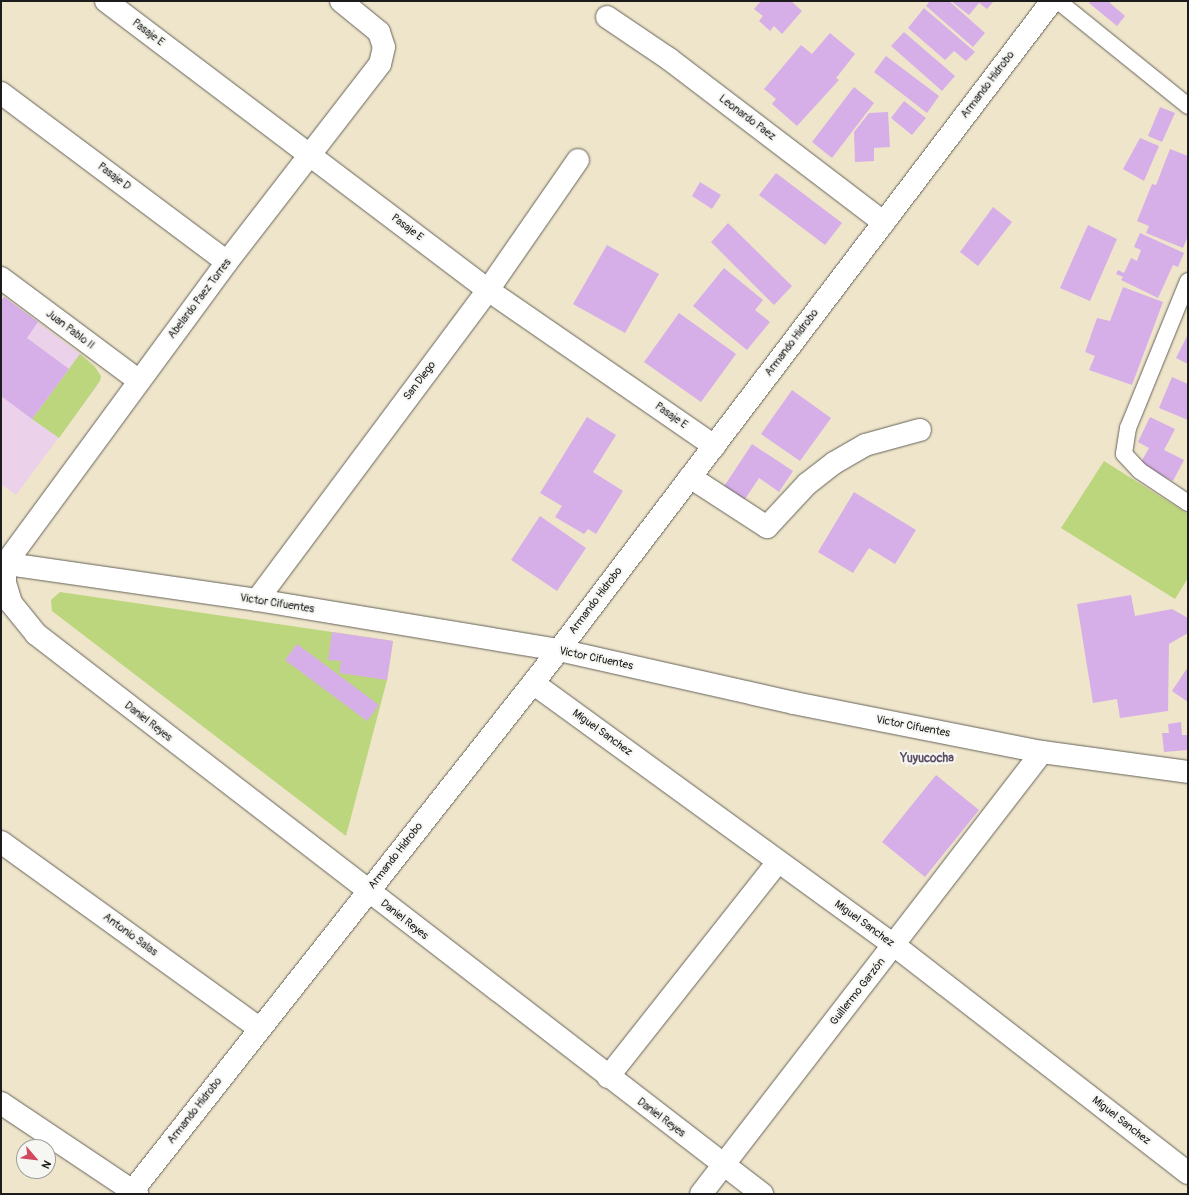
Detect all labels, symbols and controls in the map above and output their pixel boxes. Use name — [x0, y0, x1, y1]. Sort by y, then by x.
street label: Pasaje E — [129, 17, 167, 49]
street label: Armando Hidrobo — [958, 49, 1018, 121]
street label: Leonardo Paez — [716, 92, 778, 144]
street label: Pasaje D — [95, 160, 133, 194]
street label: Pasaje E — [388, 212, 426, 244]
street label: Abelardo Paez Torres — [166, 256, 234, 342]
street label: Juan Pablo II — [43, 307, 97, 353]
street label: Armando Hidrobo — [762, 307, 822, 379]
street label: San Diego — [401, 359, 439, 403]
street label: Pasaje E — [652, 400, 690, 432]
street label: Armando Hidrobo — [566, 565, 626, 637]
street label: Victor Cifuentes — [239, 592, 315, 616]
street label: Victor Cifuentes — [558, 645, 634, 673]
street label: Daniel Reyes — [121, 699, 175, 745]
street label: Miguel Sanchez — [570, 707, 634, 759]
street label: Victor Cifuentes — [875, 713, 951, 741]
district label: Yuyucocha — [900, 752, 954, 766]
street label: Armando Hidrobo — [366, 820, 426, 892]
street label: Daniel Reyes — [377, 897, 431, 943]
street label: Miguel Sanchez — [832, 898, 896, 950]
street label: Antonio Salas — [100, 911, 160, 959]
street label: Guillermo Garzón — [828, 956, 888, 1028]
street label: Armando Hidrobo — [165, 1075, 225, 1147]
street label: Miguel Sanchez — [1089, 1094, 1153, 1148]
street label: Daniel Reyes — [634, 1096, 688, 1140]
north arrow — [16, 1139, 56, 1179]
text: N — [39, 1158, 54, 1171]

